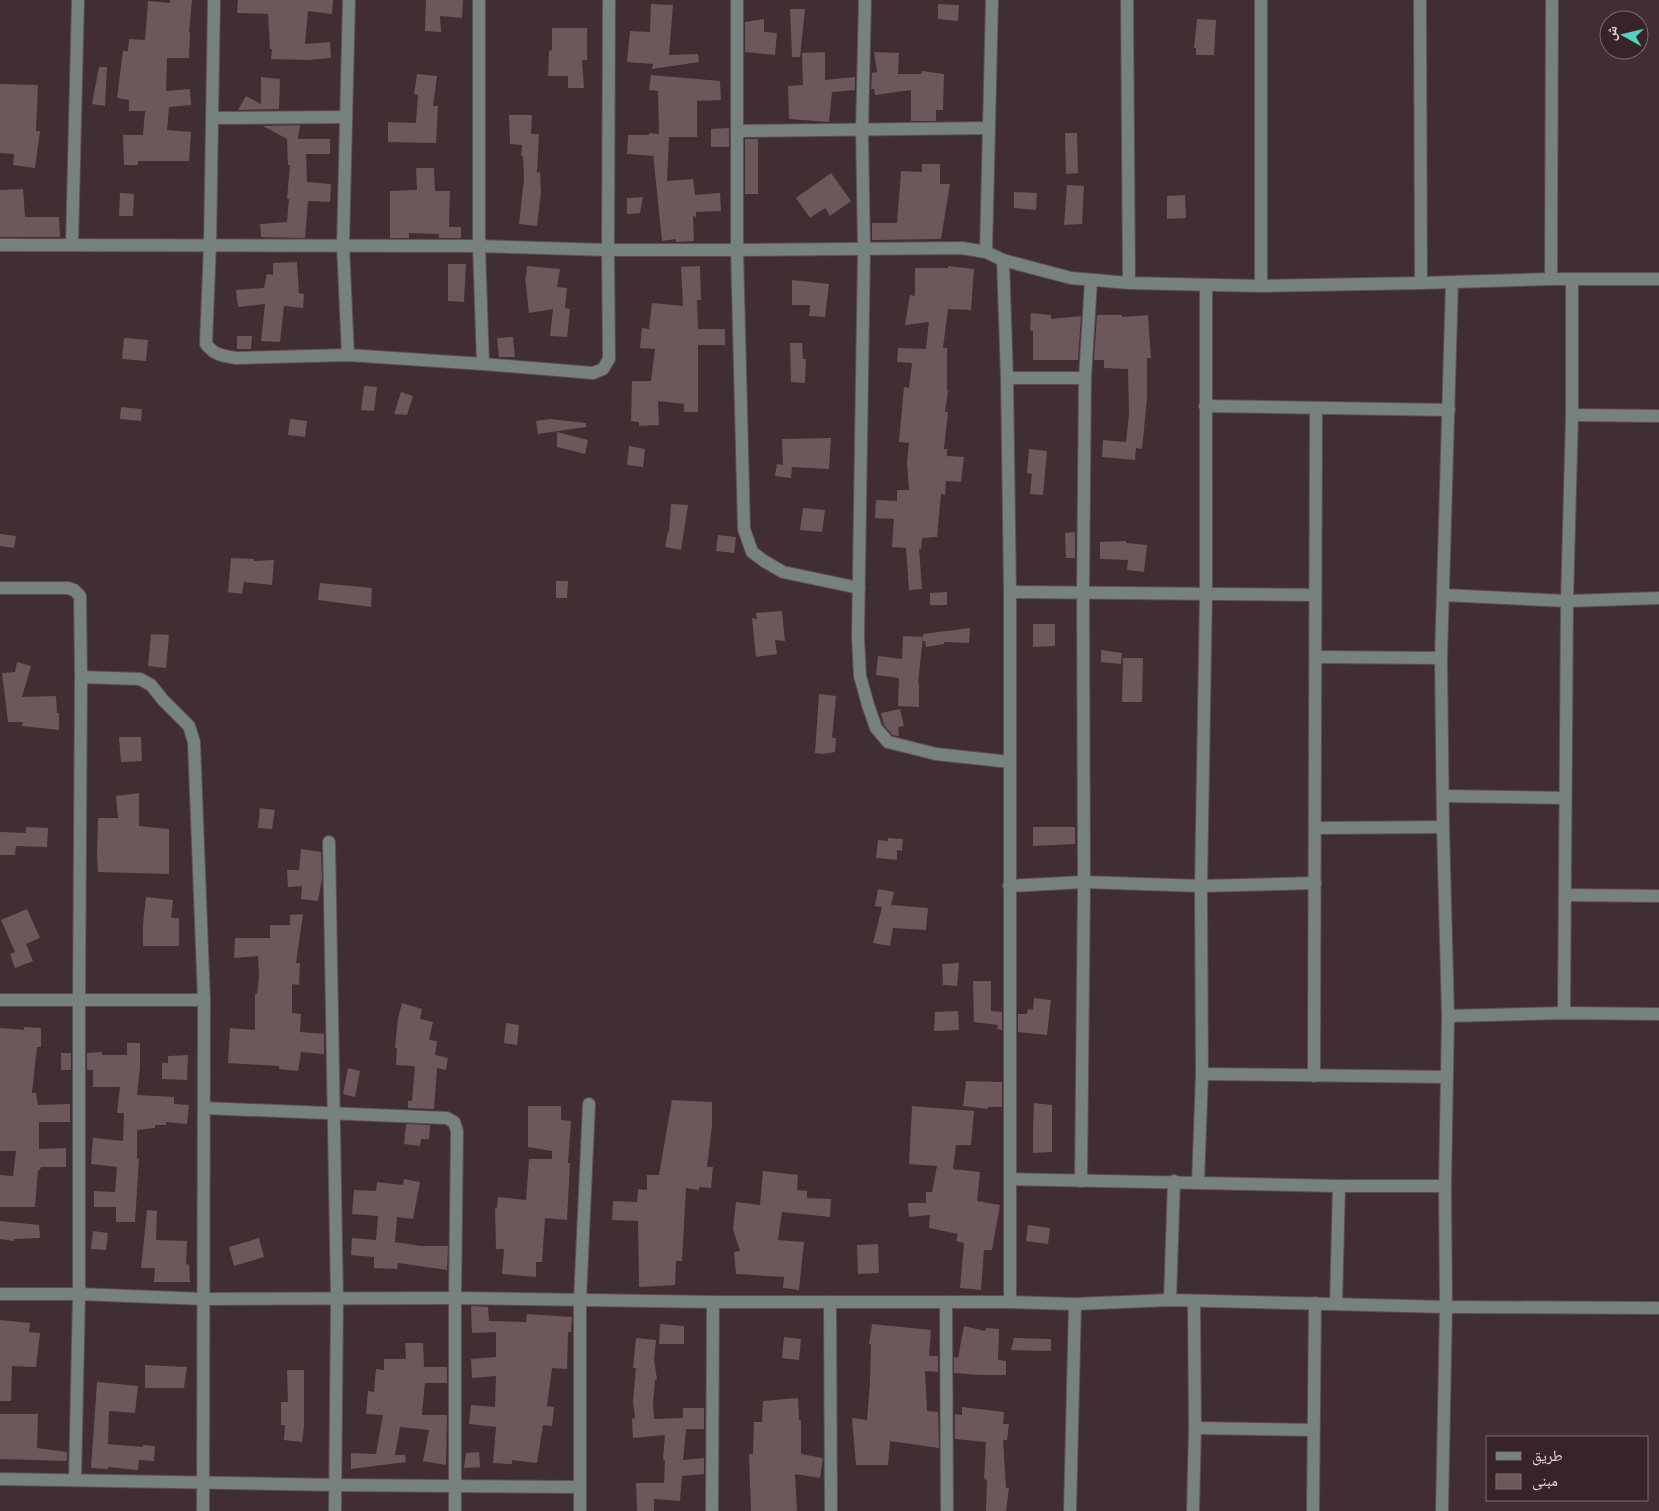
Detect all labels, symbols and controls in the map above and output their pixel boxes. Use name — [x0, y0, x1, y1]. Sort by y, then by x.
north arrow — [1599, 10, 1649, 60]
text: ش — [1603, 25, 1622, 42]
legend — [1486, 1436, 1649, 1501]
text: طريق — [1532, 1448, 1563, 1467]
text: مبنى — [1532, 1473, 1558, 1492]

